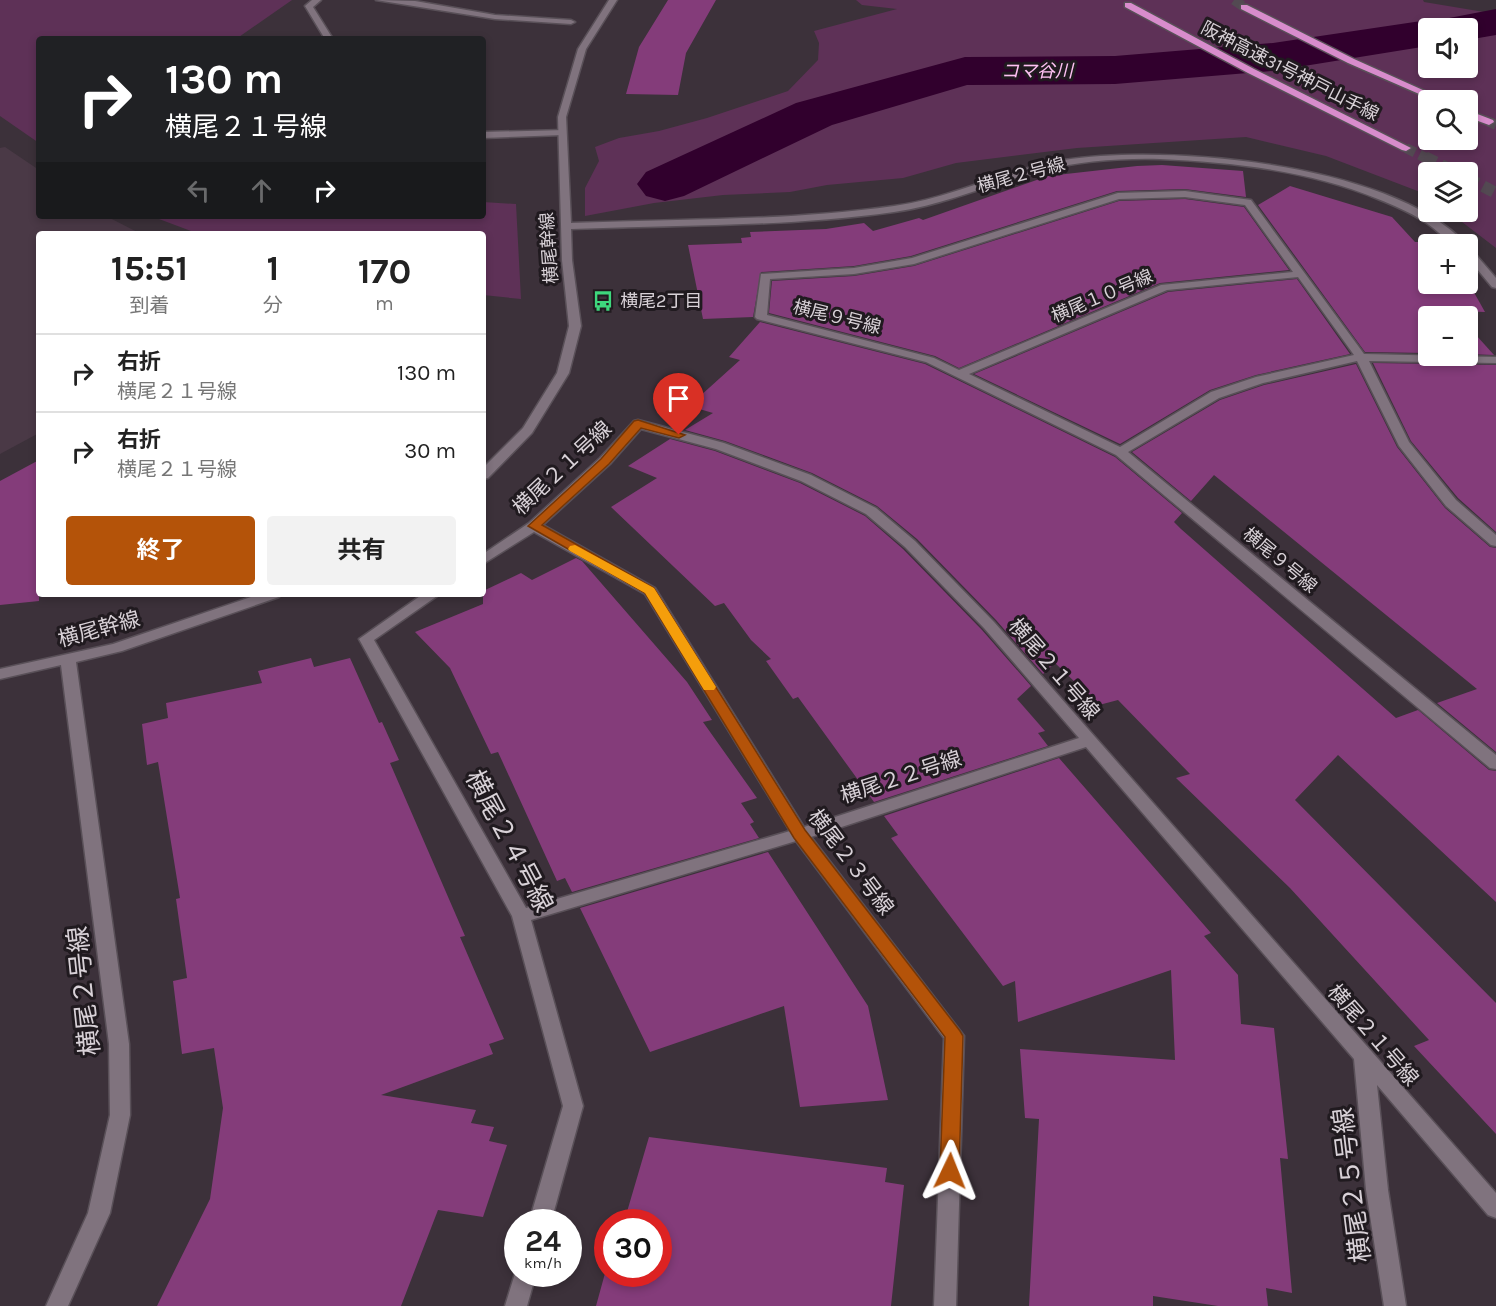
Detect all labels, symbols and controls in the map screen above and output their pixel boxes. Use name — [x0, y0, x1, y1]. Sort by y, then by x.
street label: 阪神高速31号神戸山手線 — [1197, 17, 1383, 125]
map controls — [1418, 18, 1478, 366]
button: sound — [1418, 18, 1478, 78]
text: 130 m — [165, 54, 283, 104]
icon: right — [66, 60, 144, 138]
water label: コマ谷川 — [1001, 60, 1075, 82]
button: search — [1418, 90, 1478, 150]
text: 横尾２１号線 — [165, 111, 327, 143]
street label: 横尾２号線 — [975, 153, 1067, 197]
button: layers — [1418, 162, 1478, 222]
icon: left — [182, 174, 215, 207]
icon: ahead — [245, 174, 278, 207]
icon: right — [308, 174, 341, 207]
street label: 横尾幹線 — [536, 211, 562, 285]
button: + — [1418, 234, 1478, 294]
text: 15:51 — [111, 247, 188, 289]
text: 1 — [266, 247, 279, 289]
text: 170 — [358, 250, 411, 292]
street label: 横尾１０号線 — [1048, 265, 1156, 327]
bus stop icon: 横尾2丁目 — [591, 289, 615, 313]
place label: 横尾2丁目 — [620, 290, 702, 312]
text: m — [375, 292, 394, 315]
text: 到着 — [129, 294, 169, 317]
text: 分 — [263, 294, 283, 317]
street label: 横尾９号線 — [791, 295, 883, 339]
button: − — [1418, 306, 1478, 366]
text: 右折 — [117, 349, 161, 375]
icon: right — [66, 357, 99, 390]
text: 130 m — [397, 360, 456, 386]
pin — [653, 373, 704, 435]
text: 横尾２１号線 — [117, 380, 237, 403]
icon: arrive — [662, 382, 695, 415]
street label: 横尾２１号線 — [508, 416, 616, 520]
text: 右折 — [117, 427, 161, 453]
icon: right — [66, 435, 99, 468]
text: 30 m — [404, 438, 456, 464]
text: 横尾２１号線 — [117, 458, 237, 481]
button: 終了 — [66, 516, 255, 585]
button: 共有 — [267, 516, 456, 585]
street label: 横尾９号線 — [1238, 523, 1322, 597]
street label: 横尾幹線 — [55, 607, 143, 651]
street label: 横尾２１号線 — [1004, 614, 1104, 724]
street label: 横尾２２号線 — [837, 746, 965, 808]
street label: 横尾２４号線 — [459, 765, 559, 917]
street label: 横尾２３号線 — [804, 804, 898, 920]
street label: 横尾２号線 — [62, 925, 106, 1057]
street label: 横尾２１号線 — [1323, 980, 1423, 1090]
street label: 横尾２５号線 — [1327, 1106, 1377, 1264]
position arrow — [918, 1139, 982, 1203]
speed limit sign: 30 — [594, 1209, 672, 1287]
text: 24 — [525, 1223, 561, 1259]
text: km/h — [524, 1254, 562, 1272]

